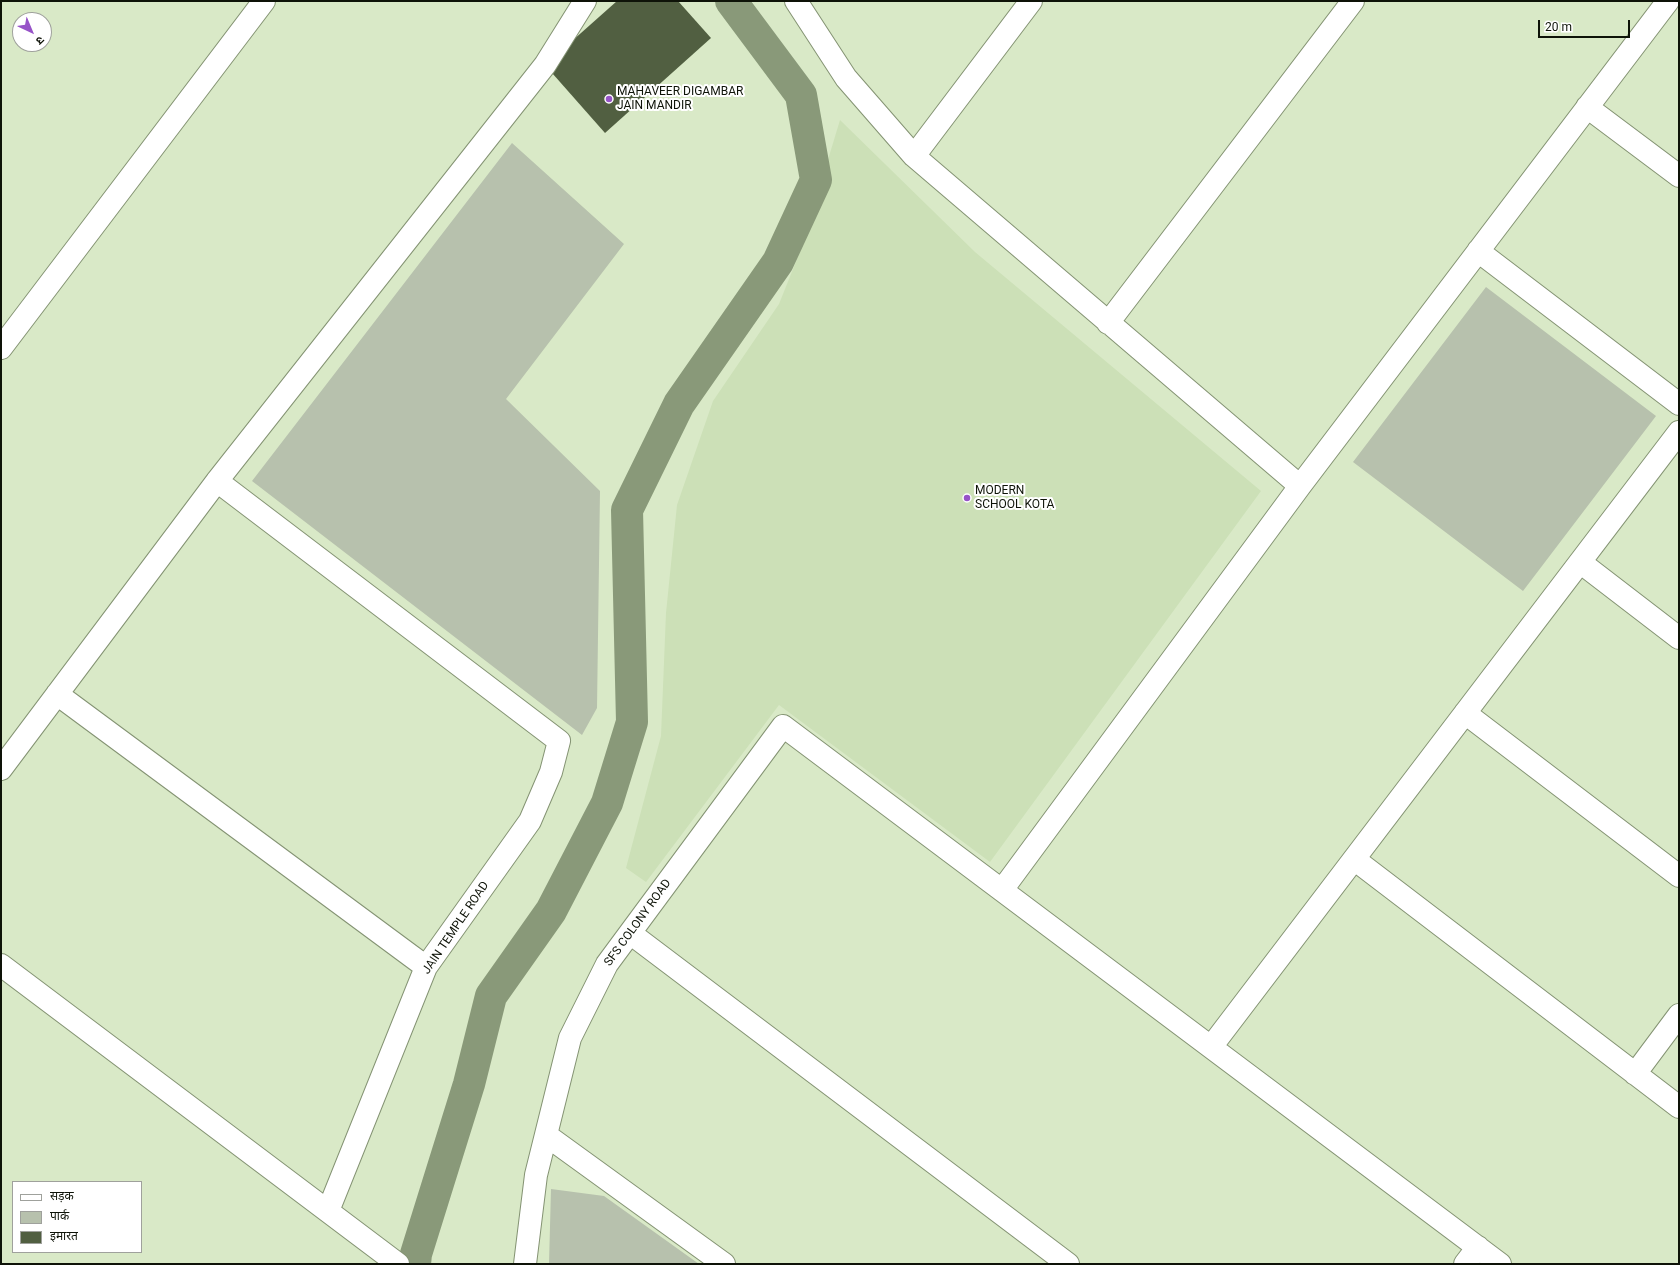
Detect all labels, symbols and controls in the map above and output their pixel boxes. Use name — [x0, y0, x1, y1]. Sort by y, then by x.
north arrow — [12, 12, 52, 52]
scale bar — [1540, 12, 1632, 38]
text: 20 m — [1545, 20, 1572, 34]
text: उ — [33, 33, 47, 47]
place label: MAHAVEER DIGAMBAR JAIN MANDIR — [617, 85, 743, 113]
marker: MAHAVEER DIGAMBAR JAIN MANDIR — [604, 94, 614, 104]
place label: MODERN SCHOOL KOTA — [975, 484, 1054, 512]
marker: MODERN SCHOOL KOTA — [962, 493, 972, 503]
street label: SFS COLONY ROAD — [602, 877, 674, 969]
street label: JAIN TEMPLE ROAD — [420, 879, 492, 977]
legend — [12, 1181, 142, 1253]
text: सड़क — [50, 1189, 74, 1203]
text: पार्क — [50, 1209, 69, 1223]
text: इमारत — [50, 1229, 78, 1243]

